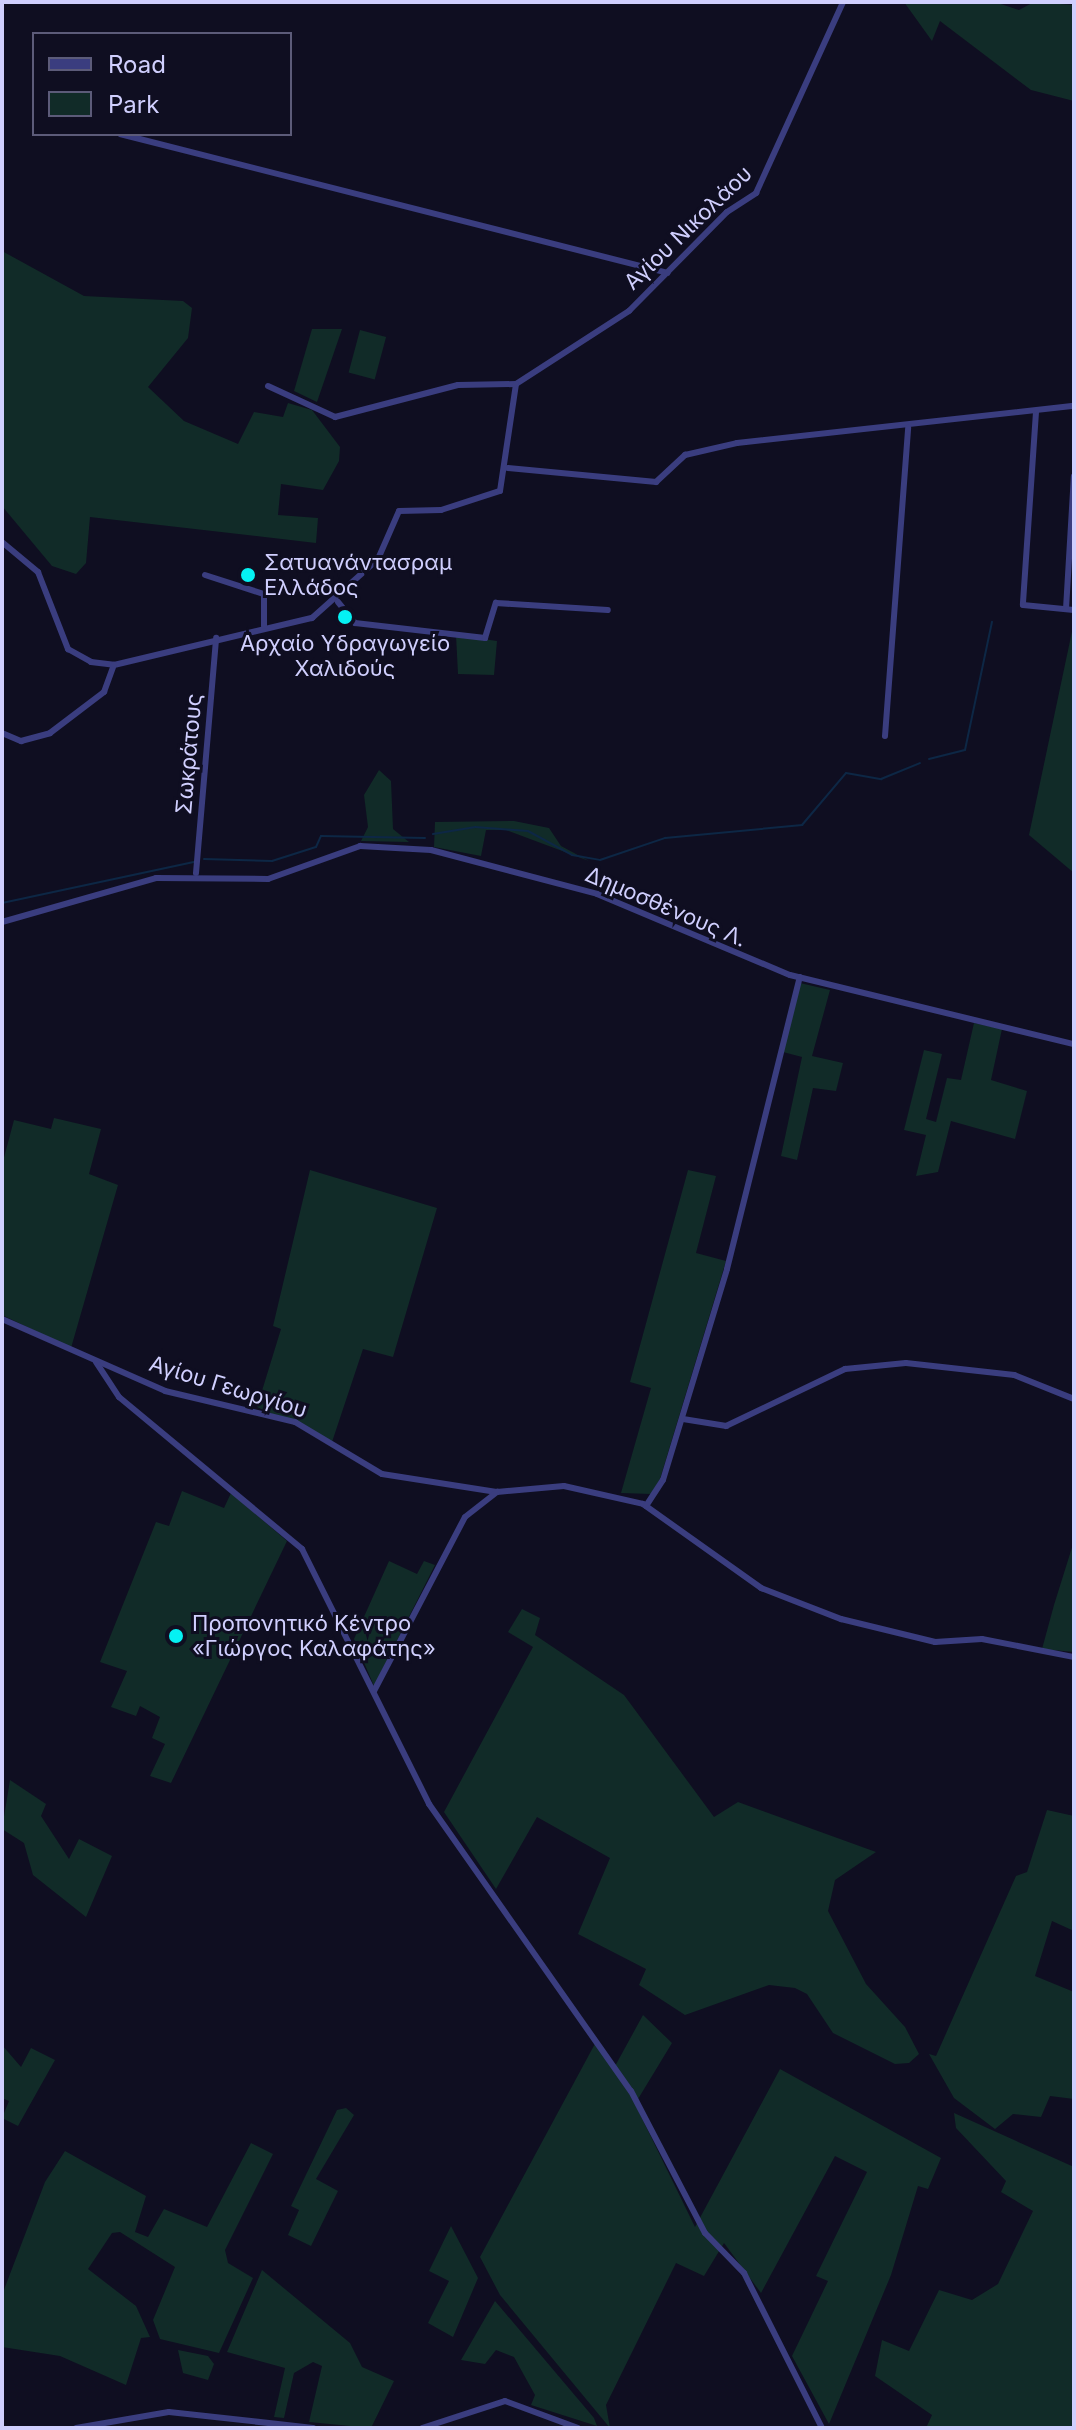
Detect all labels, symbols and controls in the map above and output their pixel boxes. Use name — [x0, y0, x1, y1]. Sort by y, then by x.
legend — [32, 32, 292, 136]
text: Road — [108, 50, 166, 79]
text: Park — [108, 90, 159, 119]
street label: Αγίου Νικολάου — [619, 160, 757, 296]
place label: Σατυανάντασραμ Ελλάδος — [264, 549, 452, 600]
marker: Σατυανάντασραμ Ελλάδος — [239, 566, 257, 584]
marker: Αρχαίο Υδραγωγείο Χαλιδούς — [336, 608, 354, 626]
place label: Αρχαίο Υδραγωγείο Χαλιδούς — [240, 630, 450, 682]
street label: Σωκράτους — [171, 693, 207, 815]
street label: Δημοσθένους Λ. — [582, 861, 750, 953]
street label: Αγίου Γεωργίου — [146, 1350, 310, 1424]
place label: Προπονητικό Κέντρο «Γιώργος Καλαφάτης» — [192, 1610, 436, 1662]
marker: Προπονητικό Κέντρο «Γιώργος Καλαφάτης» — [167, 1627, 185, 1645]

